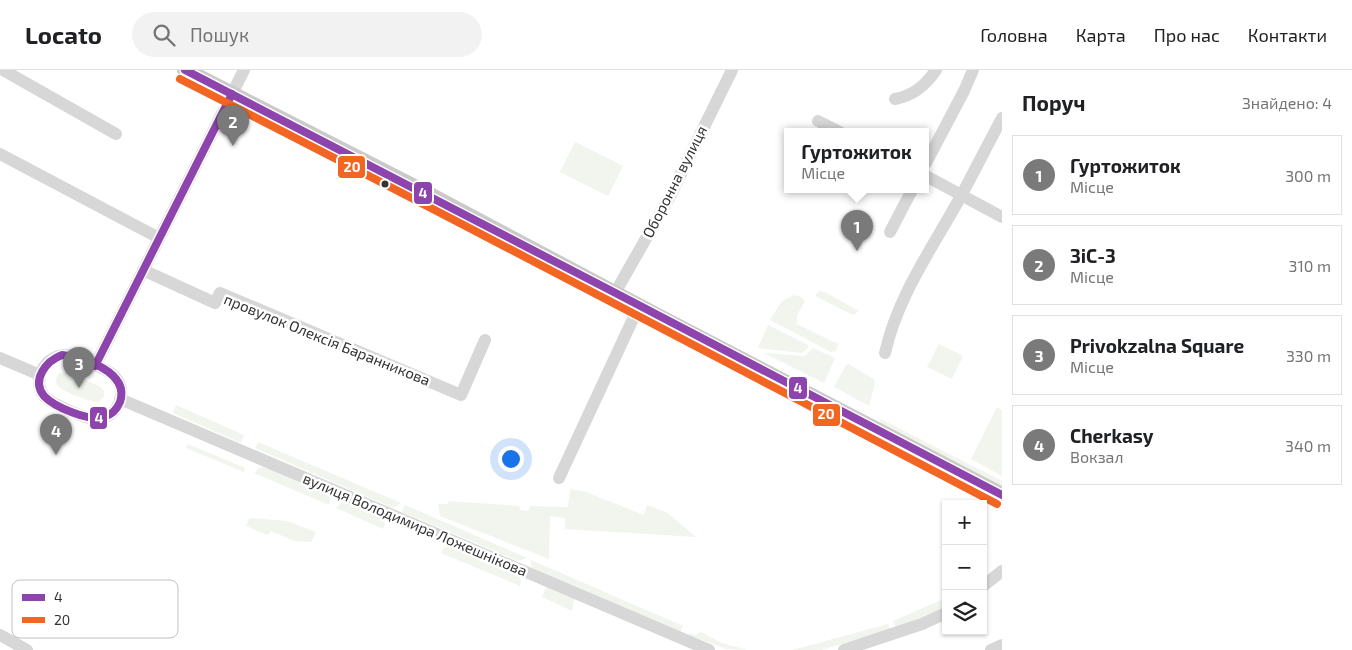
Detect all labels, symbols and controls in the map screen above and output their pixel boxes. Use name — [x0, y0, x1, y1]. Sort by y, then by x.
search box — [132, 12, 482, 57]
text: Locato — [25, 20, 102, 49]
icon: search — [150, 21, 178, 49]
text: Пошук — [190, 23, 249, 46]
text: Головна — [980, 24, 1048, 46]
text: Карта — [1076, 24, 1126, 46]
text: Про нас — [1154, 24, 1220, 46]
text: Контакти — [1248, 24, 1327, 46]
text: Поруч — [1022, 90, 1085, 115]
text: Знайдено: 4 — [1242, 93, 1332, 112]
pin: 2 — [217, 105, 249, 146]
street label: Оборонна вулиця — [638, 122, 711, 241]
popup — [784, 128, 929, 193]
text: Гуртожиток — [801, 140, 912, 163]
text: Гуртожиток — [1070, 154, 1181, 177]
line badge: 20 — [337, 155, 366, 179]
text: 20 — [344, 158, 361, 175]
text: Місце — [801, 163, 845, 182]
text: 1 — [1036, 166, 1042, 185]
text: 300 m — [1285, 166, 1331, 185]
text: Місце — [1070, 177, 1114, 196]
unlabelled marker — [380, 179, 390, 189]
line badge: 4 — [413, 181, 433, 205]
text: 4 — [419, 184, 428, 201]
pin: 1 — [841, 210, 873, 251]
text: ЗіС-3 — [1070, 244, 1116, 267]
text: 2 — [1034, 256, 1044, 275]
text: 310 m — [1289, 256, 1331, 275]
text: Місце — [1070, 267, 1114, 286]
street label: провулок Олексія Баранникова — [221, 289, 433, 390]
text: Privokzalna Square — [1070, 334, 1244, 357]
text: 3 — [1034, 346, 1044, 365]
text: 330 m — [1286, 346, 1331, 365]
pin: 3 — [63, 347, 95, 388]
text: Місце — [1070, 357, 1114, 376]
line badge: 4 — [788, 376, 808, 400]
text: 4 — [794, 379, 803, 396]
line badge: 20 — [812, 403, 841, 427]
text: 20 — [818, 405, 835, 422]
line badge: 4 — [89, 406, 108, 430]
text: 4 — [95, 409, 104, 426]
pin: 4 — [40, 414, 72, 455]
text: Cherkasy — [1070, 424, 1154, 447]
text: 4 — [1034, 436, 1044, 455]
text: 340 m — [1285, 436, 1331, 455]
your location — [498, 446, 524, 472]
text: Вокзал — [1070, 447, 1123, 466]
street label: вулиця Володимира Ложешнікова — [300, 469, 530, 581]
map controls — [942, 500, 987, 635]
button: + — [942, 500, 987, 545]
button: − — [942, 545, 987, 590]
legend — [12, 580, 178, 638]
text: 4 — [54, 588, 63, 605]
button: layers — [942, 590, 987, 635]
text: 20 — [54, 611, 70, 628]

